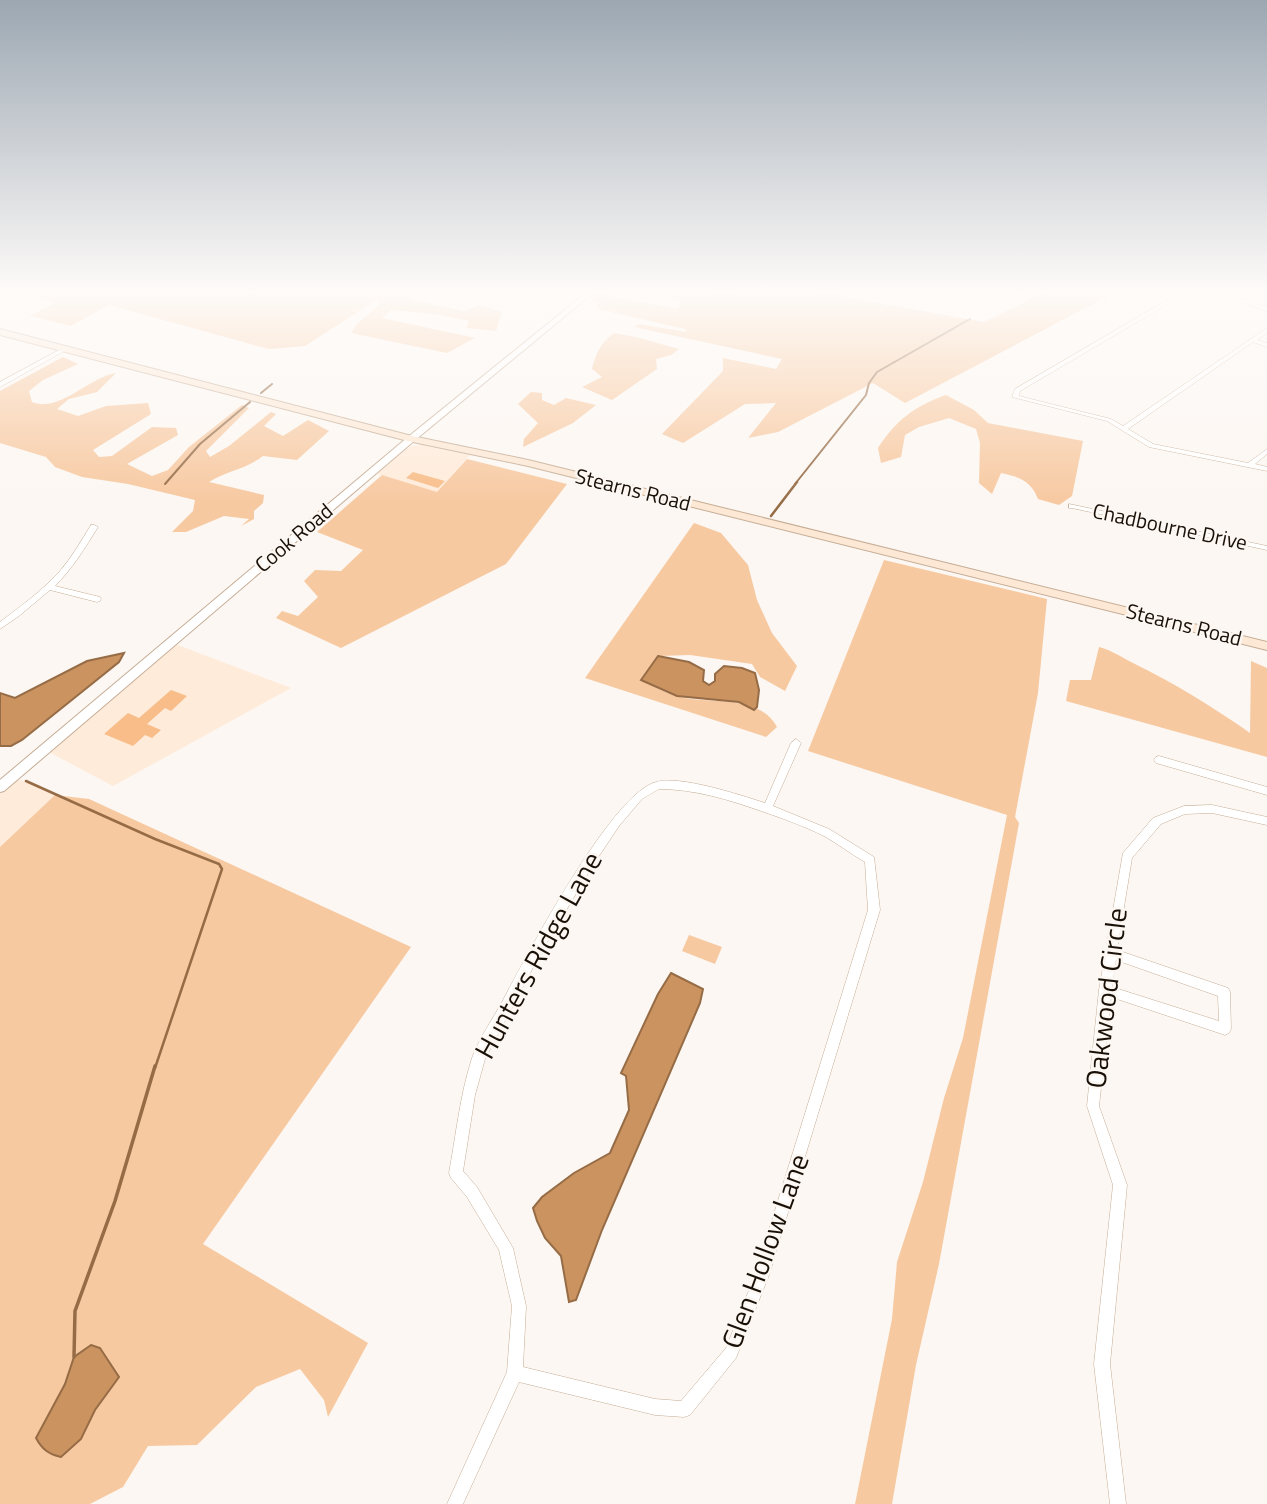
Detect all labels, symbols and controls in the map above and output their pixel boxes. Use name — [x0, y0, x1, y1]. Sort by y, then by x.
street label: Stearns Road — [572, 459, 694, 519]
street label: Chadbourne Drive — [1090, 494, 1250, 558]
street label: Cook Road — [247, 495, 339, 580]
street label: Stearns Road — [1123, 594, 1245, 654]
street label: Hunters Ridge Lane — [463, 843, 612, 1066]
street label: Oakwood Circle — [1073, 905, 1138, 1091]
street label: Glen Hollow Lane — [709, 1147, 820, 1354]

